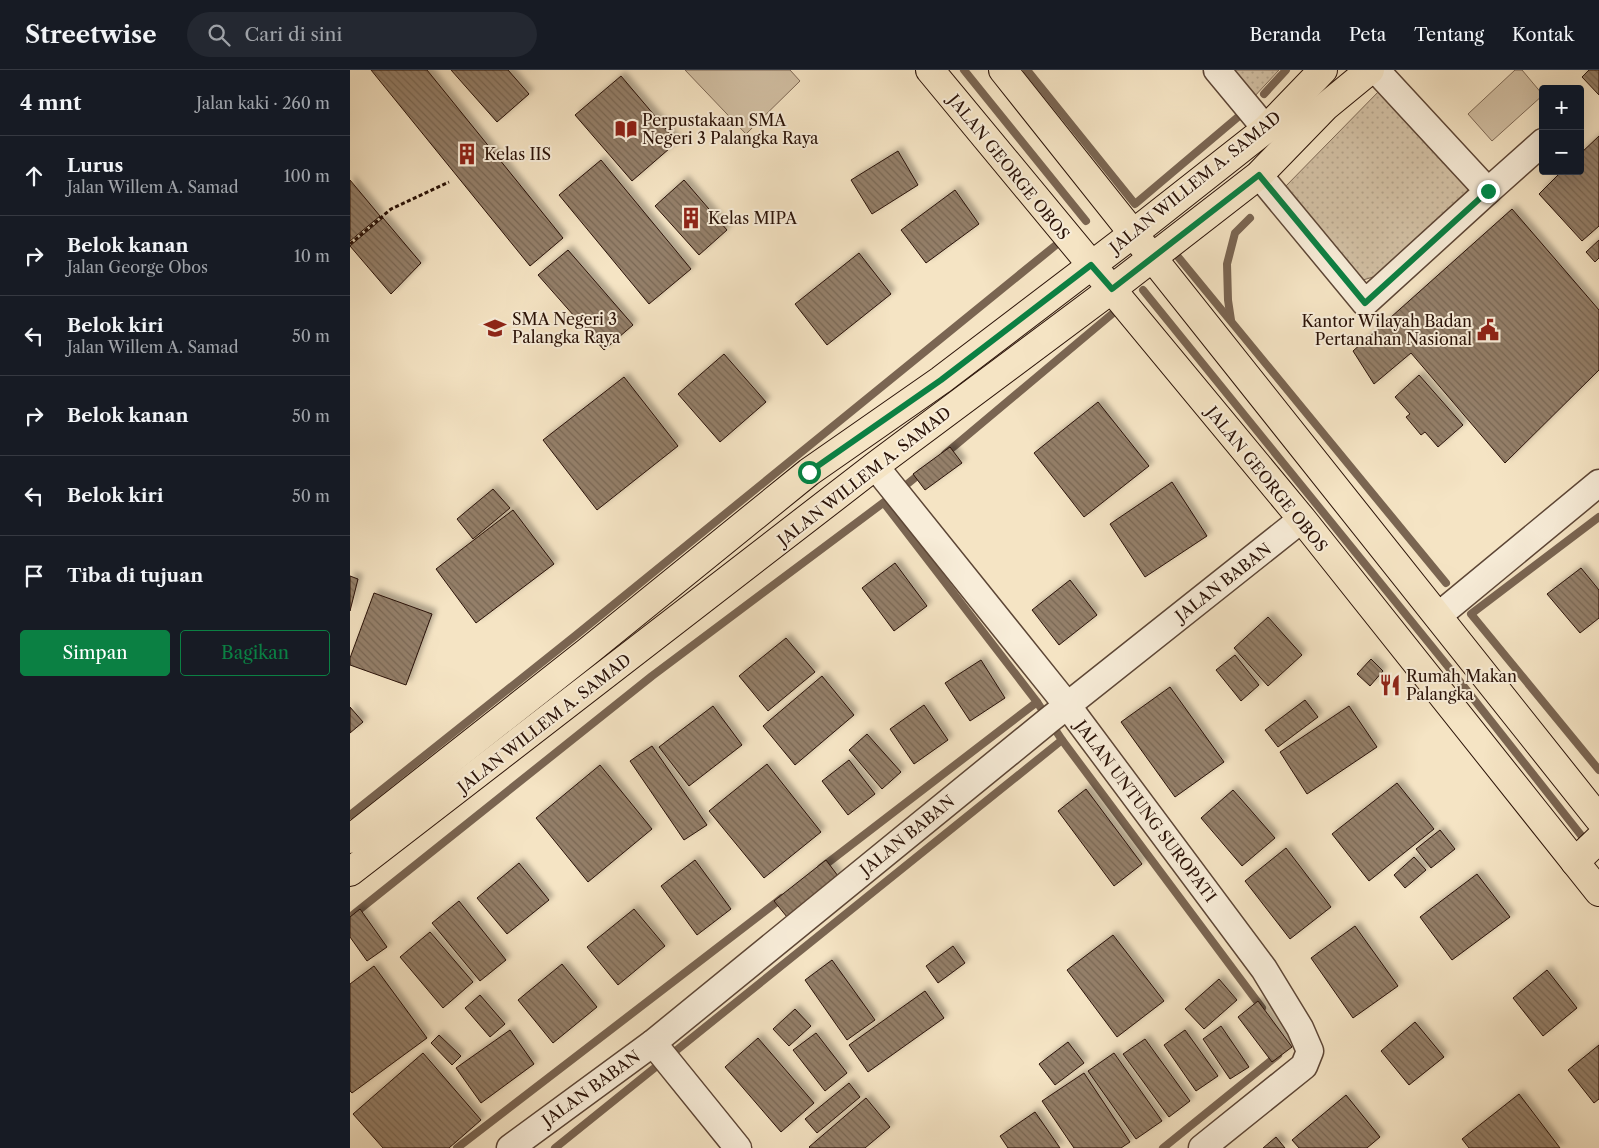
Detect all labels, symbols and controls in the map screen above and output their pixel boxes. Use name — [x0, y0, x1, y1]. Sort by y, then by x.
search box — [187, 12, 537, 57]
text: Streetwise — [25, 20, 157, 49]
icon: search — [205, 21, 233, 49]
text: Cari di sini — [245, 23, 342, 46]
text: Beranda — [1250, 24, 1321, 46]
text: Peta — [1349, 24, 1386, 46]
text: Tentang — [1414, 24, 1484, 46]
text: Kontak — [1512, 24, 1574, 46]
map controls — [1539, 85, 1584, 175]
button: + — [1539, 85, 1584, 130]
street label: JALAN GEORGE OBOS — [942, 88, 1074, 244]
text: 4 mnt — [20, 90, 81, 115]
text: Jalan kaki · 260 m — [196, 93, 330, 113]
street label: JALAN WILLEM A. SAMAD — [1103, 107, 1285, 259]
place label: Perpustakaan SMA Negeri 3 Palangka Raya — [642, 110, 819, 148]
library icon: Perpustakaan SMA Negeri 3 Palangka Raya — [613, 116, 639, 142]
button: − — [1539, 130, 1584, 175]
building icon: Kelas IIS — [454, 141, 480, 167]
place label: Kelas IIS — [484, 144, 551, 164]
text: Lurus — [67, 154, 123, 177]
icon: ahead — [20, 162, 48, 190]
text: 100 m — [284, 166, 330, 186]
text: Jalan Willem A. Samad — [67, 177, 238, 197]
route end — [1477, 180, 1500, 203]
building icon: Kelas MIPA — [678, 205, 704, 231]
place label: Kelas MIPA — [708, 208, 798, 228]
text: Belok kanan — [67, 234, 189, 257]
icon: right — [20, 242, 48, 270]
text: 10 m — [294, 246, 330, 266]
text: Jalan George Obos — [67, 257, 208, 277]
place label: SMA Negeri 3 Palangka Raya — [512, 309, 621, 347]
place label: Kantor Wilayah Badan Pertanahan Nasional — [1301, 311, 1472, 349]
text: Belok kiri — [67, 314, 164, 337]
school or university icon: SMA Negeri 3 Palangka Raya — [482, 315, 508, 341]
public building icon: Kantor Wilayah Badan Pertanahan Nasional — [1475, 317, 1501, 343]
icon: left — [20, 322, 48, 350]
text: 50 m — [292, 326, 330, 346]
text: Jalan Willem A. Samad — [67, 337, 238, 357]
street label: JALAN GEORGE OBOS — [1200, 400, 1332, 556]
icon: right — [20, 402, 48, 430]
street label: JALAN WILLEM A. SAMAD — [771, 402, 955, 552]
text: Belok kanan — [67, 404, 189, 427]
text: 50 m — [292, 406, 330, 426]
route start — [798, 461, 821, 484]
icon: left — [20, 482, 48, 510]
text: Belok kiri — [67, 484, 164, 507]
text: 50 m — [292, 486, 330, 506]
street label: JALAN BABAN — [1169, 538, 1275, 627]
icon: arrive — [20, 562, 48, 590]
text: Tiba di tujuan — [67, 564, 203, 587]
button: Simpan — [20, 630, 170, 676]
button: Bagikan — [180, 630, 330, 676]
street label: JALAN WILLEM A. SAMAD — [451, 649, 635, 799]
place label: Rumah Makan Palangka — [1406, 666, 1517, 704]
restaurant icon: Rumah Makan Palangka — [1377, 672, 1403, 698]
street label: JALAN UNTUNG SUROPATI — [1069, 714, 1221, 906]
street label: JALAN BABAN — [853, 791, 958, 881]
street label: JALAN BABAN — [536, 1046, 644, 1132]

